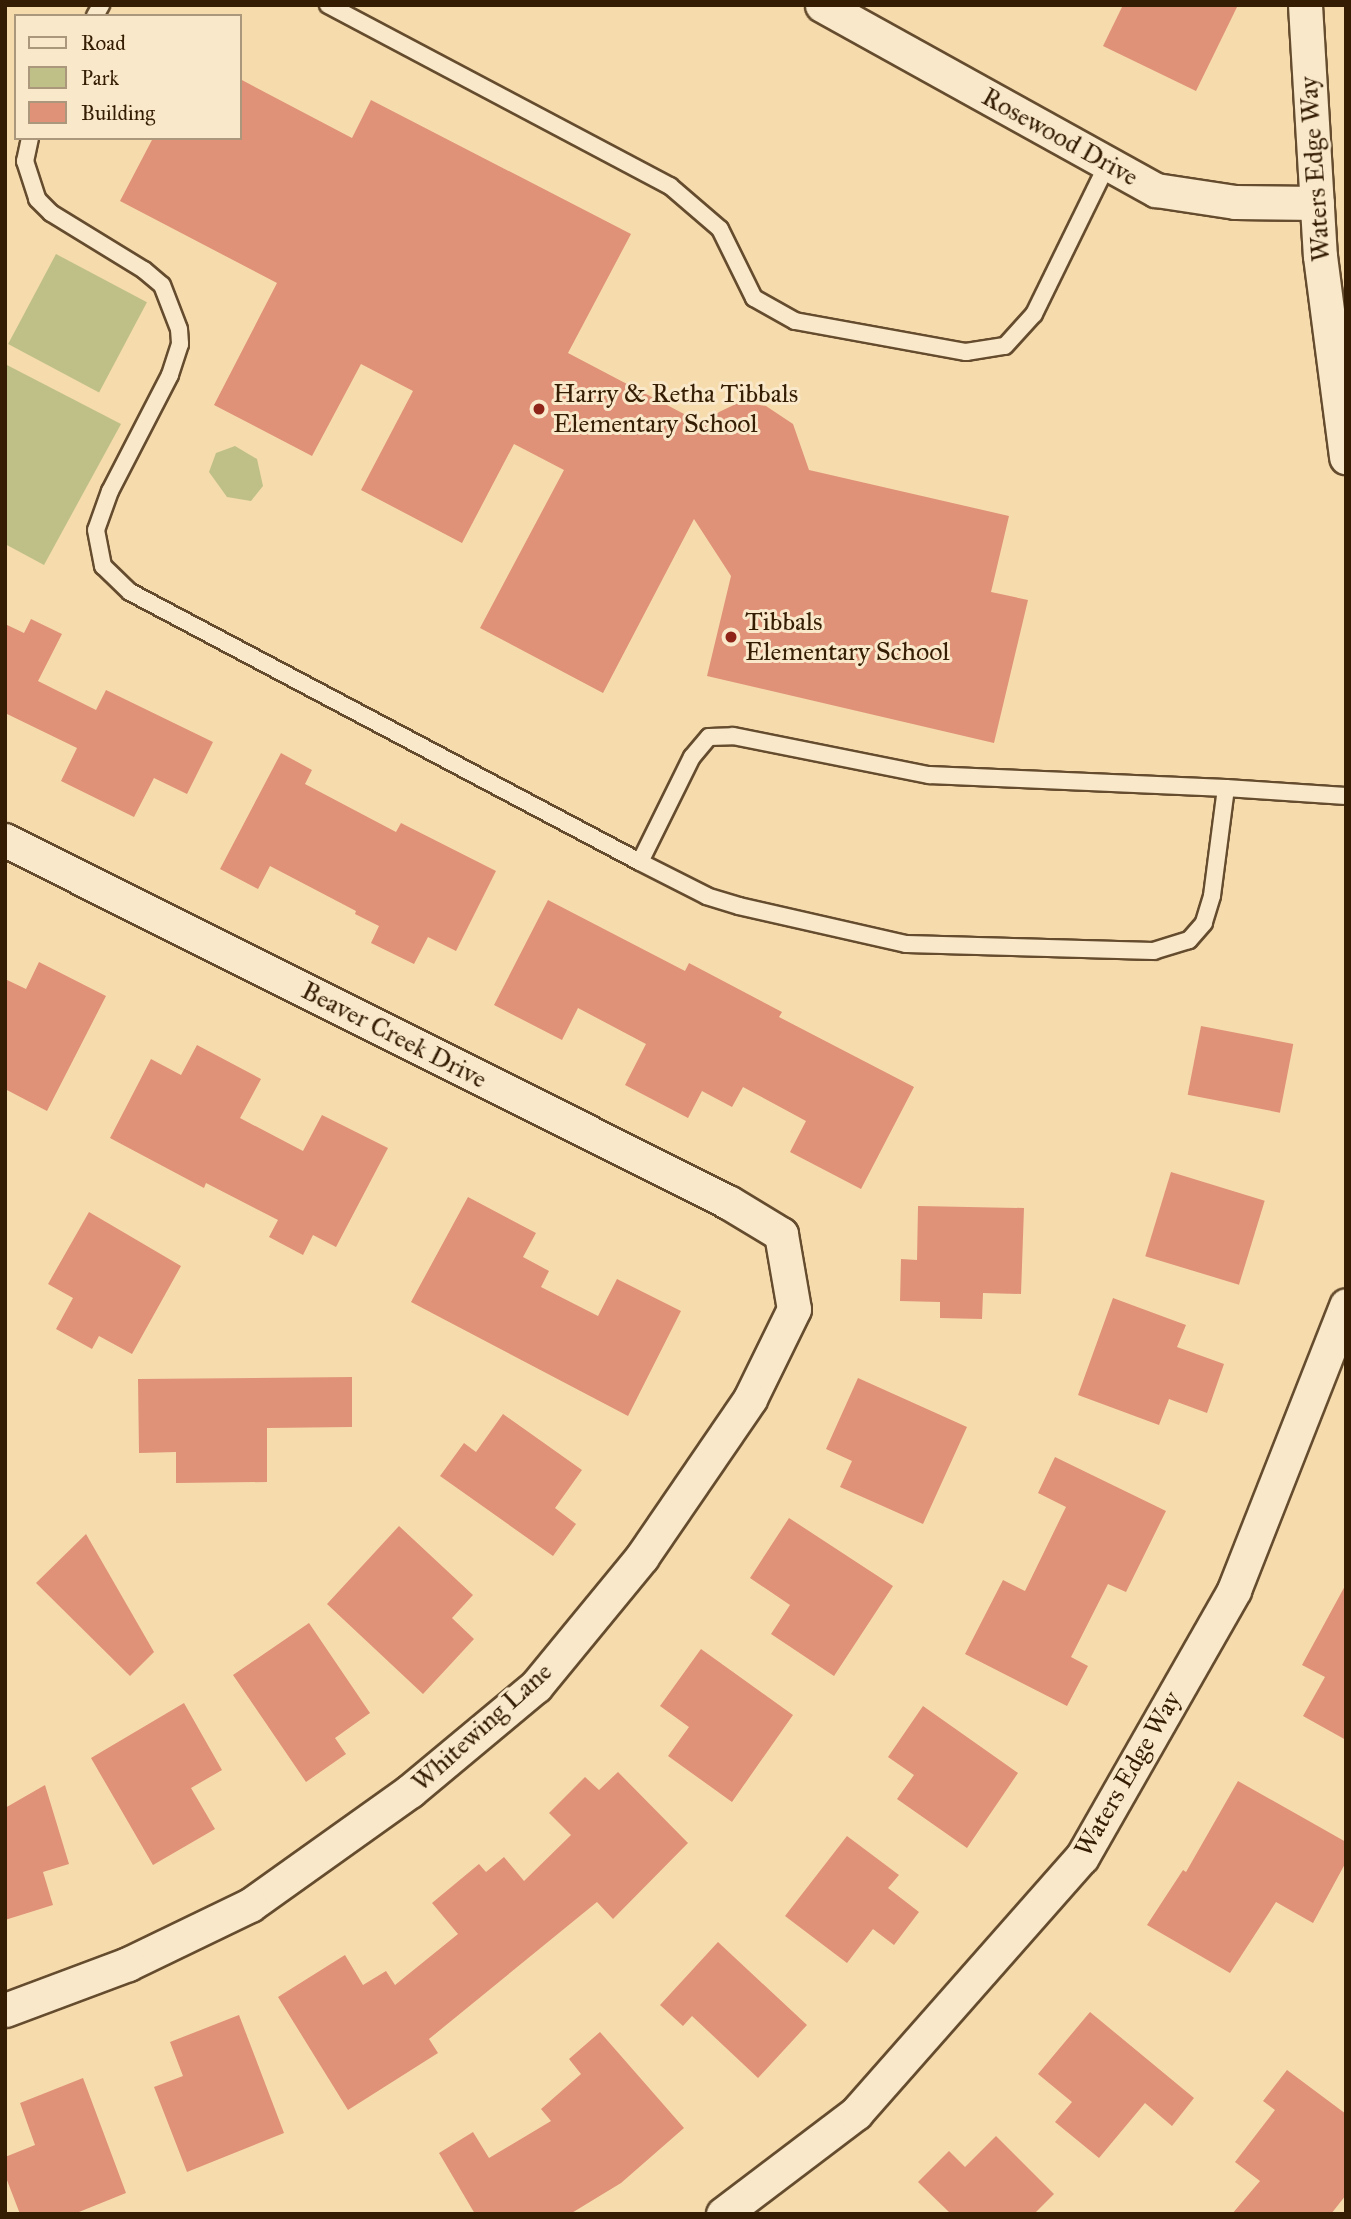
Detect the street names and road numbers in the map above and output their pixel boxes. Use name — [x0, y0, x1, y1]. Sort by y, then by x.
street label: Waters Edge Way — [1293, 75, 1337, 263]
street label: Rosewood Drive — [976, 81, 1144, 193]
street label: Beaver Creek Drive — [296, 975, 492, 1095]
street label: Whitewing Lane — [406, 1656, 558, 1798]
street label: Waters Edge Way — [1068, 1686, 1188, 1862]

